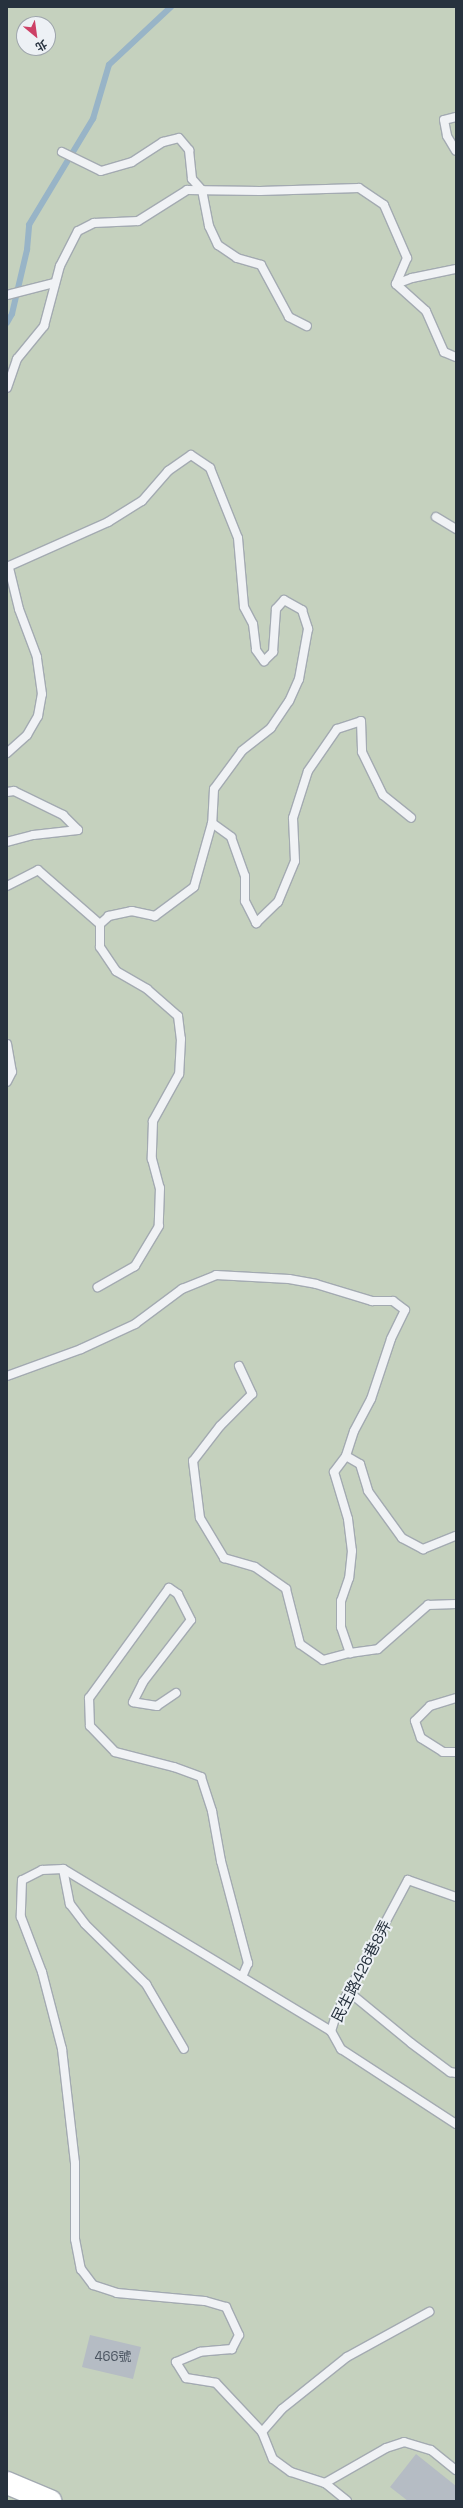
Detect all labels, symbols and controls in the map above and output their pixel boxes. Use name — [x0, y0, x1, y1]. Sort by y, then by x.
north arrow — [16, 16, 56, 56]
text: 北 — [33, 37, 50, 54]
street label: 民生路426巷8弄 — [328, 1917, 394, 2025]
house number: 466號 — [94, 2349, 132, 2365]

